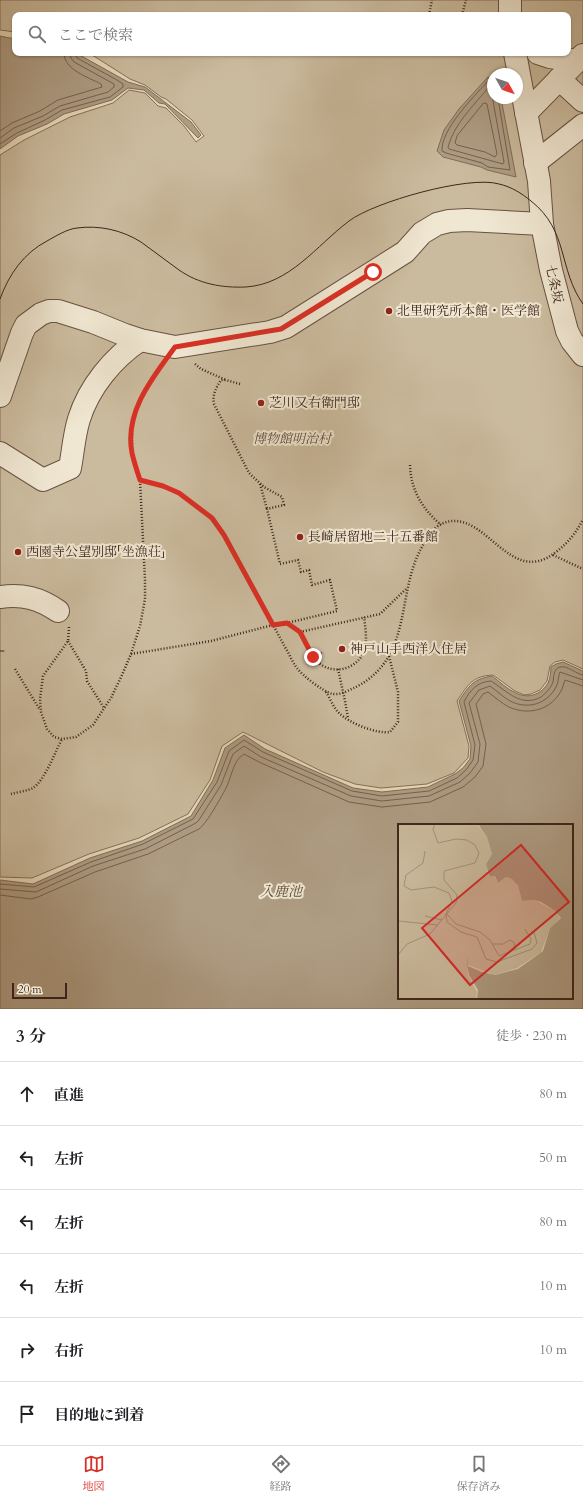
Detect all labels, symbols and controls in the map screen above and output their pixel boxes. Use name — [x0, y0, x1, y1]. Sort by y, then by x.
search box — [12, 12, 571, 56]
icon: search — [26, 23, 48, 45]
text: ここで検索 — [58, 25, 133, 45]
north arrow — [487, 68, 523, 104]
route start — [364, 263, 382, 281]
street label: 七条坂 — [541, 263, 567, 305]
place label: 北里研究所本館・医学館 — [397, 302, 540, 320]
marker: 北里研究所本館・医学館 — [384, 306, 394, 316]
place label: 芝川又右衛門邸 — [269, 394, 360, 412]
marker: 芝川又右衛門邸 — [256, 398, 266, 408]
park label: 博物館明治村 — [253, 430, 333, 448]
place label: 長崎居留地二十五番館 — [308, 528, 438, 546]
marker: 長崎居留地二十五番館 — [295, 532, 305, 542]
place label: 西園寺公望別邸「坐漁荘」 — [26, 543, 165, 561]
marker: 西園寺公望別邸「坐漁荘」 — [13, 547, 23, 557]
place label: 神戸山手西洋人住居 — [350, 640, 467, 658]
marker: 神戸山手西洋人住居 — [337, 644, 347, 654]
route end — [304, 648, 322, 666]
inset map — [398, 824, 573, 999]
water label: 入鹿池 — [260, 882, 304, 901]
scale bar — [12, 981, 67, 1000]
text: 20 m — [18, 982, 42, 997]
text: 3 分 — [16, 1025, 46, 1048]
text: 徒歩 · 230 m — [496, 1027, 567, 1045]
icon: ahead — [16, 1083, 38, 1105]
text: 直進 — [54, 1085, 84, 1105]
text: 80 m — [539, 1085, 567, 1103]
icon: left — [16, 1147, 38, 1169]
text: 左折 — [54, 1149, 84, 1169]
text: 50 m — [539, 1149, 567, 1167]
icon: left — [16, 1211, 38, 1233]
text: 左折 — [54, 1213, 84, 1233]
text: 80 m — [539, 1213, 567, 1231]
icon: left — [16, 1275, 38, 1297]
text: 左折 — [54, 1277, 84, 1297]
text: 10 m — [539, 1277, 567, 1295]
icon: right — [16, 1339, 38, 1361]
text: 右折 — [54, 1341, 84, 1361]
text: 10 m — [539, 1341, 567, 1359]
icon: arrive — [16, 1403, 38, 1425]
text: 目的地に到着 — [54, 1405, 144, 1425]
tab: 地図 — [83, 1453, 105, 1494]
tab: 経路 — [270, 1453, 292, 1494]
tab: 保存済み — [457, 1453, 501, 1494]

